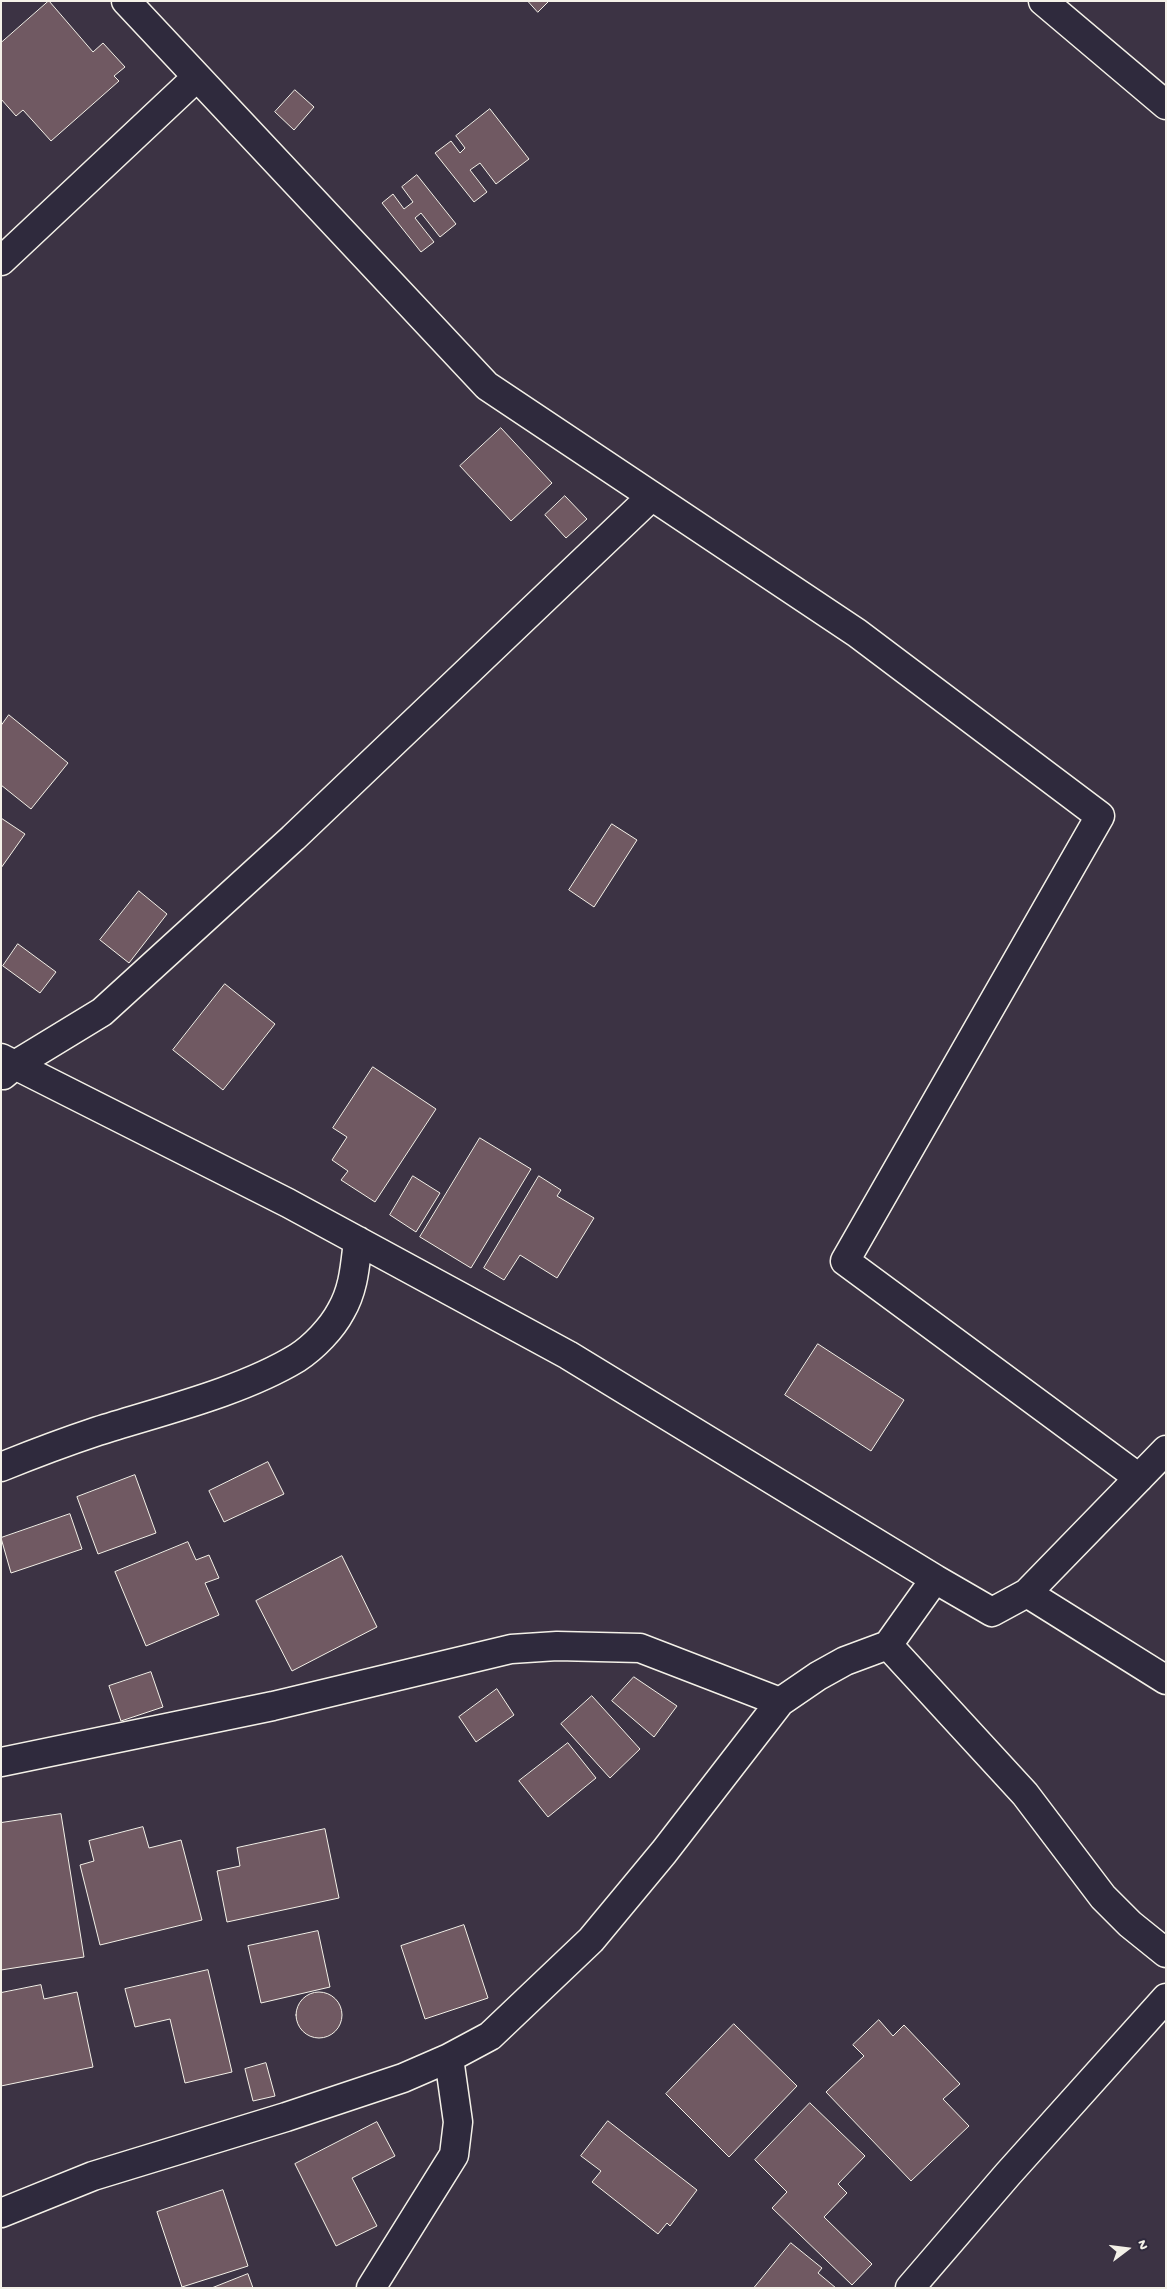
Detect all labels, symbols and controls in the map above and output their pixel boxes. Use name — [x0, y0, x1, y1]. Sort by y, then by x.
north arrow — [1102, 2224, 1152, 2274]
text: N — [1133, 2238, 1151, 2252]

